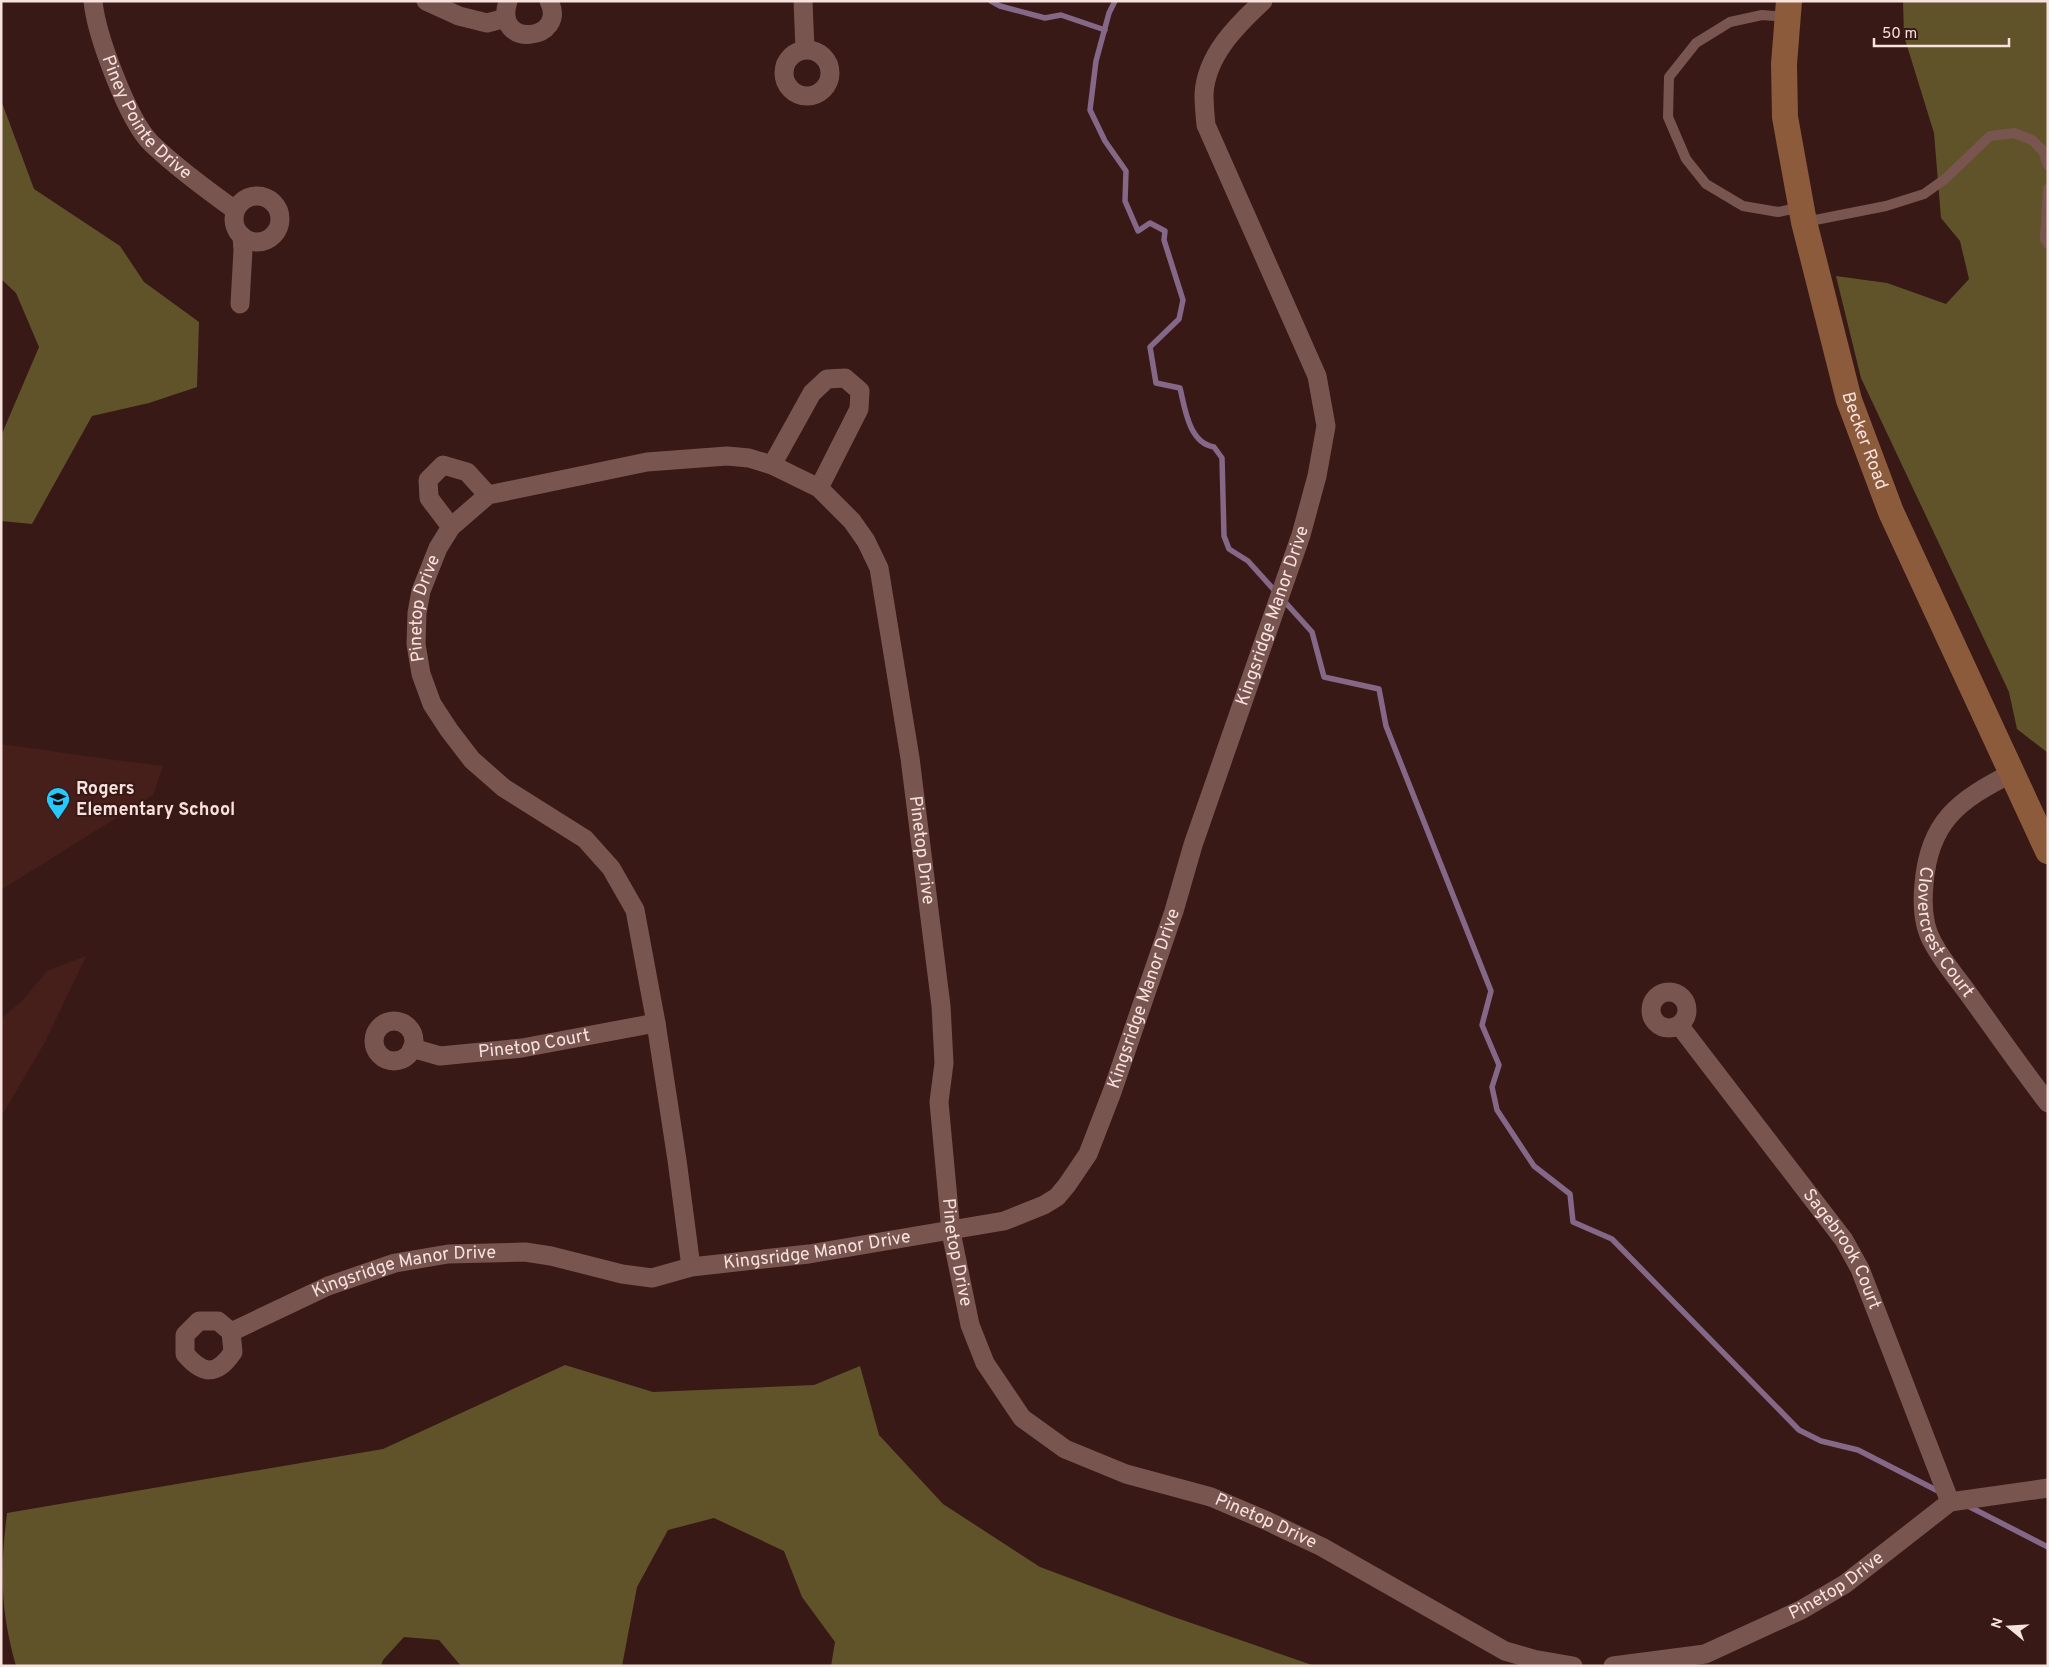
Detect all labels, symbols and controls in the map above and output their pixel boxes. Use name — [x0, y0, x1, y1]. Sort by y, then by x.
scale bar — [1874, 15, 2009, 47]
text: 50 m — [1882, 25, 1917, 44]
street label: Piney Pointe Drive — [96, 52, 196, 185]
street label: Becker Road — [1836, 389, 1893, 493]
street label: Kingsridge Manor Drive — [1231, 523, 1314, 709]
street label: Pinetop Drive — [404, 551, 446, 664]
place label: Rogers Elementary School — [76, 778, 235, 822]
school or university icon: Rogers Elementary School — [45, 786, 71, 820]
street label: Pinetop Drive — [903, 794, 940, 906]
street label: Clovercrest Court — [1912, 865, 1979, 1002]
street label: Kingsridge Manor Drive — [1102, 905, 1186, 1092]
street label: Pinetop Court — [477, 1024, 592, 1064]
street label: Sagebrook Court — [1797, 1184, 1886, 1313]
street label: Pinetop Drive — [936, 1197, 977, 1309]
street label: Kingsridge Manor Drive — [722, 1225, 912, 1275]
street label: Kingsridge Manor Drive — [308, 1241, 496, 1303]
street label: Pinetop Drive — [1211, 1488, 1321, 1554]
street label: Pinetop Drive — [1785, 1546, 1889, 1626]
north arrow — [1984, 1602, 2034, 1652]
text: N — [1988, 1616, 2008, 1631]

